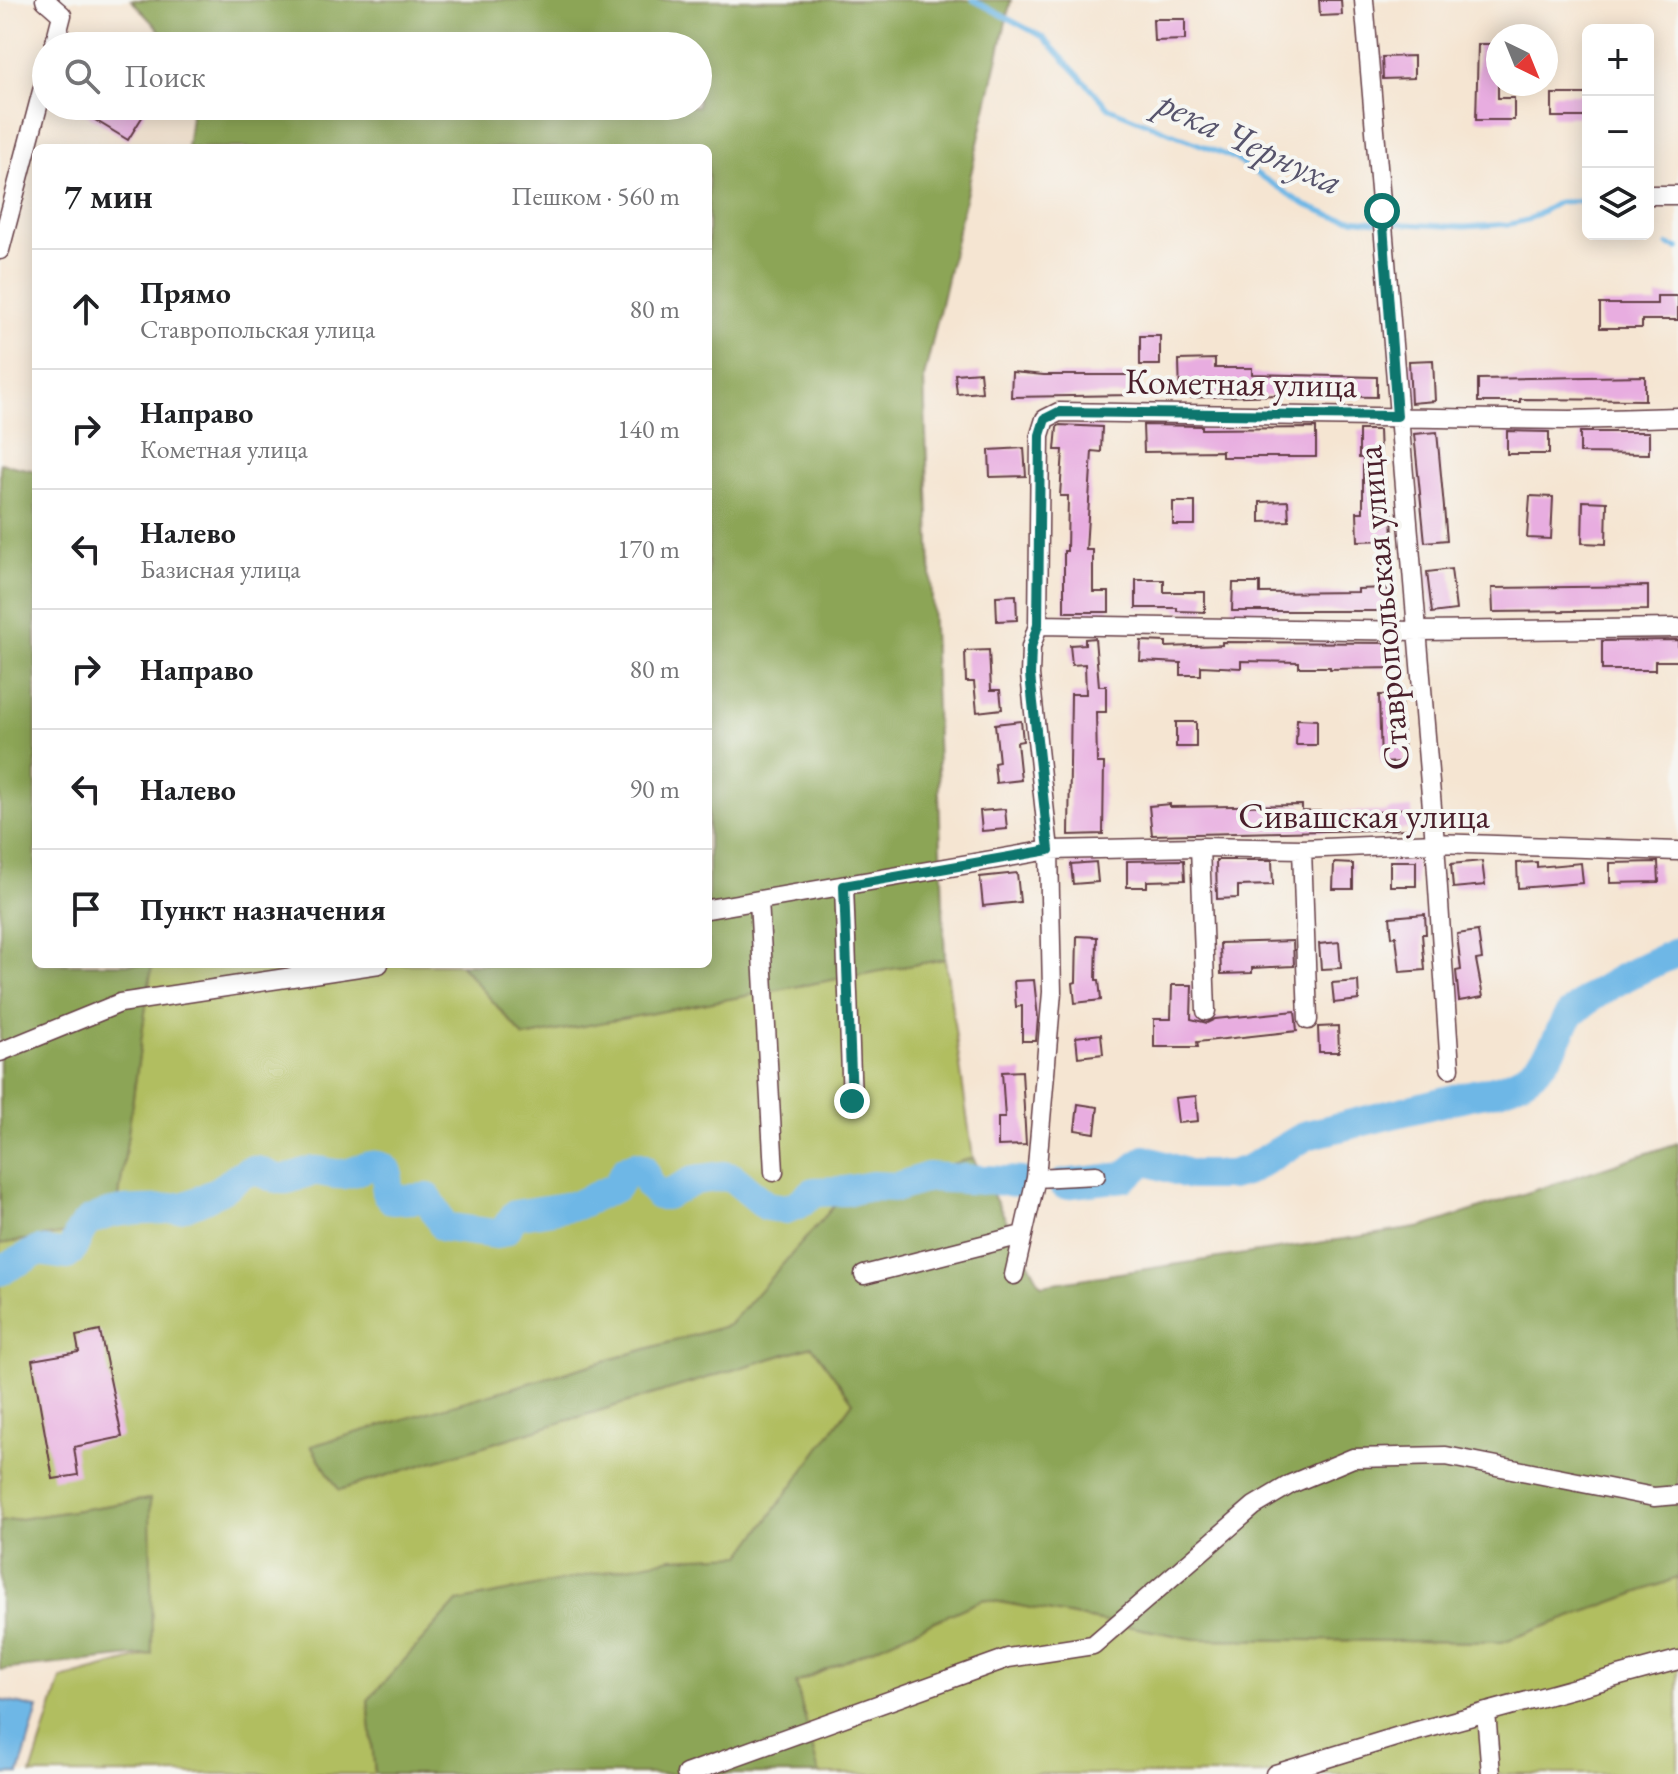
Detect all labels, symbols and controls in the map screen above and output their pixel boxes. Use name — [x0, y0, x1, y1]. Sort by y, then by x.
north arrow — [1486, 24, 1558, 96]
map controls — [1582, 24, 1654, 240]
button: + — [1582, 24, 1654, 96]
search box — [32, 32, 712, 120]
icon: search — [60, 54, 104, 98]
text: Поиск — [124, 57, 206, 96]
water label: река Чернуха — [1145, 75, 1351, 206]
button: − — [1582, 96, 1654, 168]
button: layers — [1582, 168, 1654, 240]
text: 7 мин — [64, 174, 153, 218]
text: Пешком · 560 m — [511, 179, 680, 213]
route start — [1364, 193, 1400, 229]
text: Прямо — [140, 273, 231, 312]
icon: ahead — [64, 287, 108, 331]
text: 80 m — [630, 292, 680, 326]
text: Ставропольская улица — [140, 312, 375, 346]
street label: Кометная улица — [1124, 357, 1358, 408]
text: Направо — [140, 393, 253, 432]
icon: right — [64, 407, 108, 451]
text: 140 m — [617, 412, 680, 446]
text: Кометная улица — [140, 432, 308, 466]
street label: Ставропольская улица — [1345, 443, 1420, 772]
text: Налево — [140, 513, 236, 552]
icon: left — [64, 527, 108, 571]
text: 170 m — [617, 532, 680, 566]
text: Базисная улица — [140, 552, 301, 586]
icon: right — [64, 647, 108, 691]
text: Направо — [140, 650, 253, 689]
text: 80 m — [630, 652, 680, 686]
icon: left — [64, 767, 108, 811]
text: Налево — [140, 770, 236, 809]
text: 90 m — [630, 772, 680, 806]
street label: Сивашская улица — [1238, 792, 1490, 839]
icon: arrive — [64, 887, 108, 931]
text: Пункт назначения — [140, 890, 386, 929]
route end — [834, 1083, 870, 1119]

